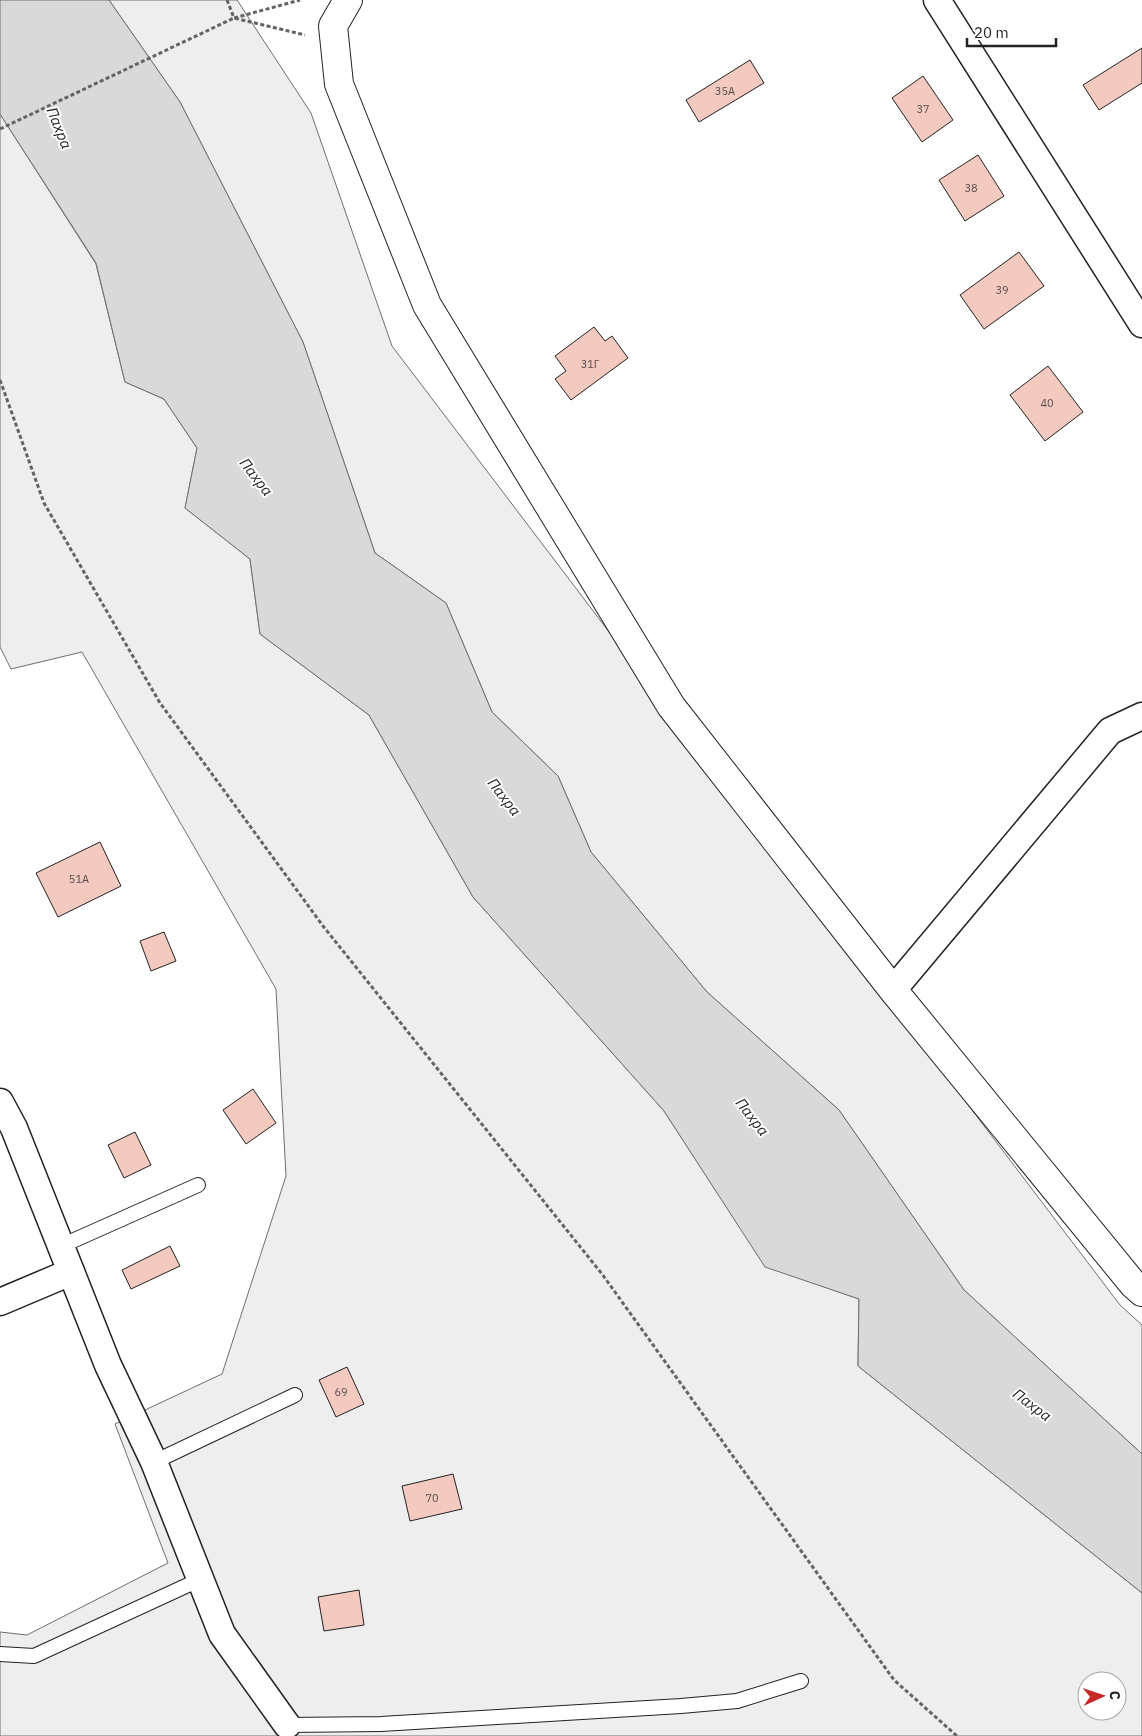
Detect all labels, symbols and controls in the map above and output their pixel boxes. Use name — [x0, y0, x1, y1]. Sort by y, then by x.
scale bar — [967, 15, 1056, 47]
text: 20 m — [974, 23, 1009, 42]
house number: 35А — [715, 84, 735, 98]
house number: 37 — [916, 102, 930, 116]
water label: Пахра — [43, 104, 77, 152]
house number: 38 — [964, 181, 978, 195]
house number: 39 — [995, 283, 1009, 297]
house number: 31Г — [581, 357, 600, 371]
house number: 40 — [1040, 396, 1054, 410]
water label: Пахра — [236, 454, 277, 500]
water label: Пахра — [484, 774, 525, 820]
house number: 51А — [69, 872, 89, 886]
water label: Пахра — [732, 1094, 773, 1140]
water label: Пахра — [1009, 1384, 1056, 1425]
house number: 69 — [334, 1385, 348, 1399]
house number: 70 — [425, 1491, 439, 1505]
north arrow — [1077, 1671, 1127, 1721]
text: С — [1106, 1690, 1124, 1700]

